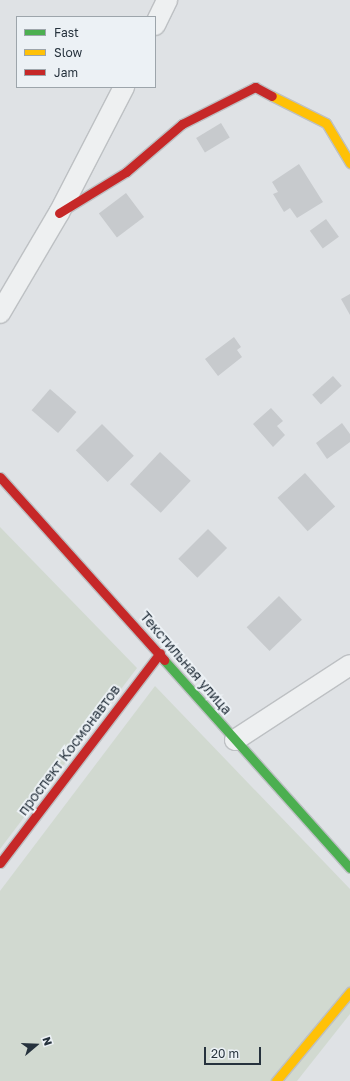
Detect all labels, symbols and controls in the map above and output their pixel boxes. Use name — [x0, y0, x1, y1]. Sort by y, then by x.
legend — [16, 16, 156, 88]
text: Fast — [54, 25, 79, 40]
text: Slow — [54, 45, 82, 60]
text: Jam — [54, 65, 78, 80]
street label: Текстильная улица — [137, 608, 235, 718]
street label: проспект Космонавтов — [14, 681, 124, 819]
north arrow — [16, 1025, 56, 1065]
text: N — [40, 1035, 55, 1047]
scale bar — [206, 1039, 263, 1065]
text: 20 m — [211, 1046, 239, 1061]

